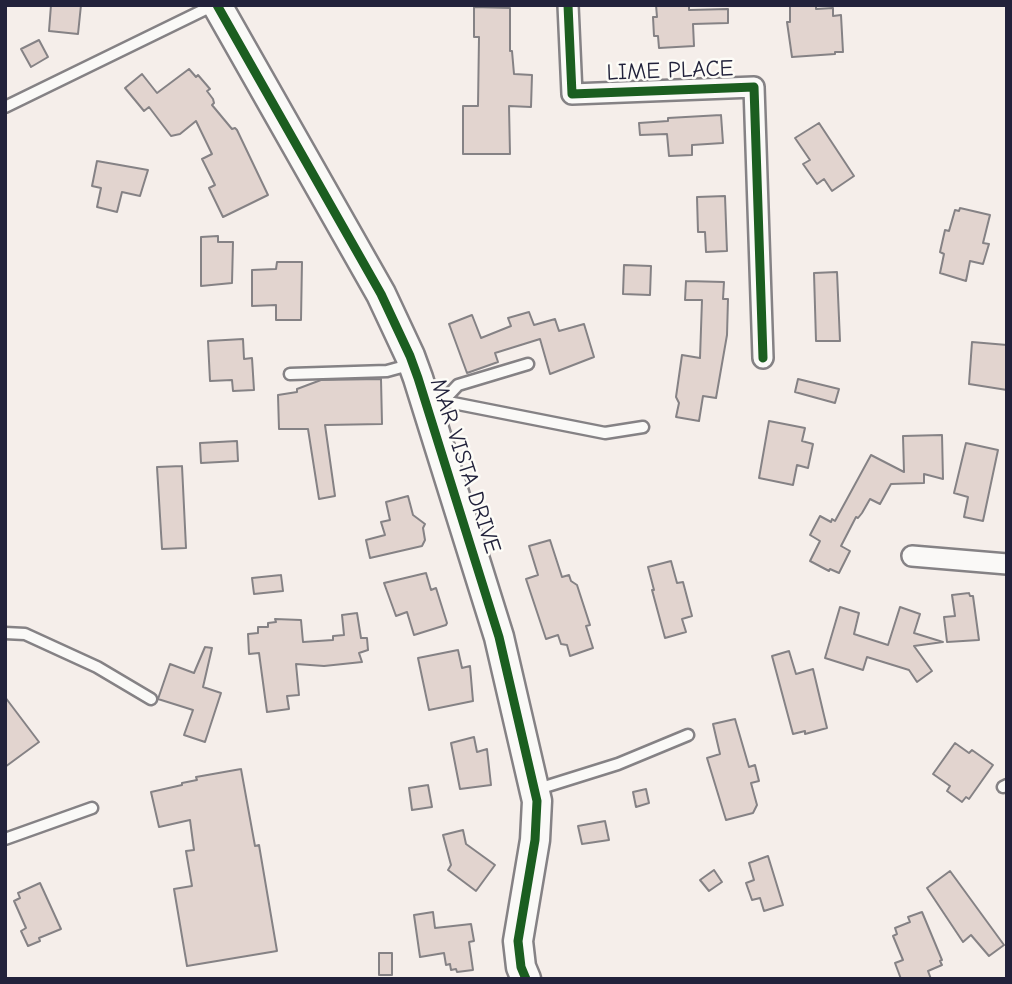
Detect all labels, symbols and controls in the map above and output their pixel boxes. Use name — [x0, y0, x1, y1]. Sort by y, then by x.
street label: LIME PLACE — [606, 55, 734, 87]
street label: MAR VISTA DRIVE — [424, 375, 506, 557]

